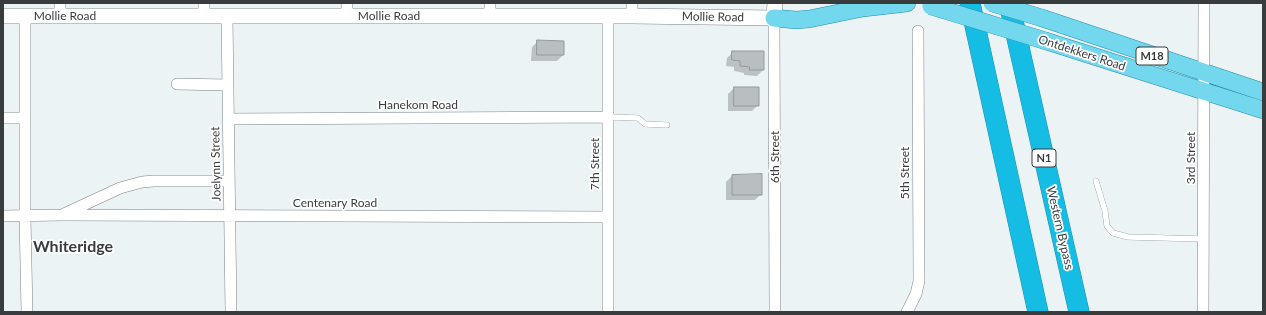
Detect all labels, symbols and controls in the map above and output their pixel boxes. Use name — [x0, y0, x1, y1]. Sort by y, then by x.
street label: Mollie Road — [34, 9, 96, 23]
street label: Mollie Road — [358, 9, 420, 23]
street label: Mollie Road — [682, 9, 744, 25]
street label: Ontdekkers Road — [1037, 32, 1127, 74]
road number: M18 — [1136, 47, 1168, 65]
street label: Hanekom Road — [378, 98, 458, 112]
street label: Joelynn Street — [208, 126, 224, 202]
street label: 6th Street — [768, 131, 782, 183]
street label: 3rd Street — [1184, 132, 1198, 184]
street label: 7th Street — [588, 138, 602, 190]
street label: 5th Street — [898, 147, 912, 199]
road number: N1 — [1032, 149, 1056, 167]
street label: Western Bypass — [1043, 185, 1077, 271]
street label: Centenary Road — [293, 196, 377, 210]
district label: Whiteridge — [33, 237, 113, 257]

